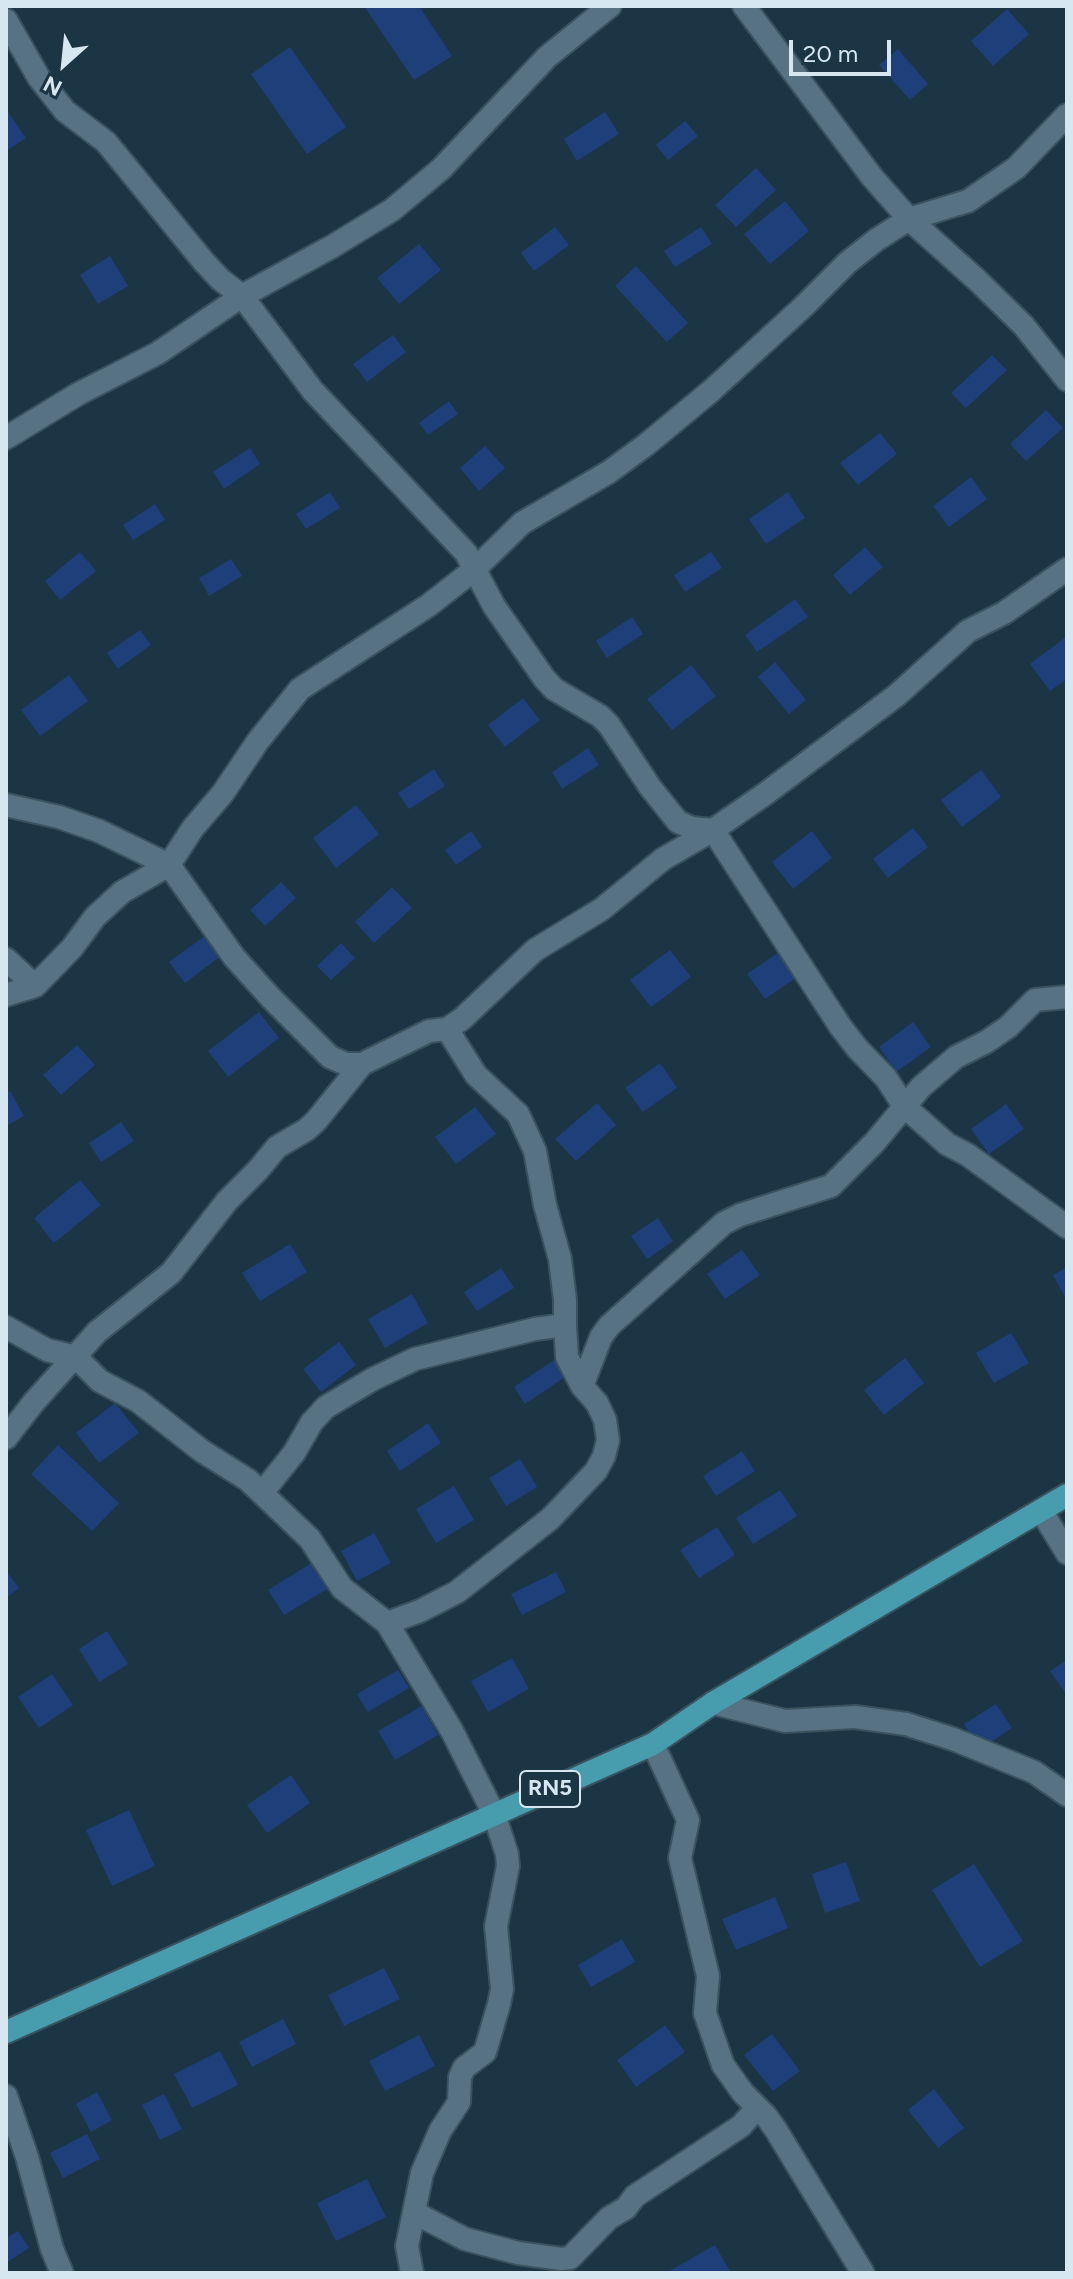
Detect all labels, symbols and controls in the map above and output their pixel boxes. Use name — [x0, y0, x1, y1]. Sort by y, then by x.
north arrow — [24, 24, 104, 104]
scale bar — [793, 24, 895, 74]
text: 20 m — [803, 39, 858, 68]
text: N — [39, 70, 67, 102]
road number: RN5 — [520, 1771, 580, 1807]

